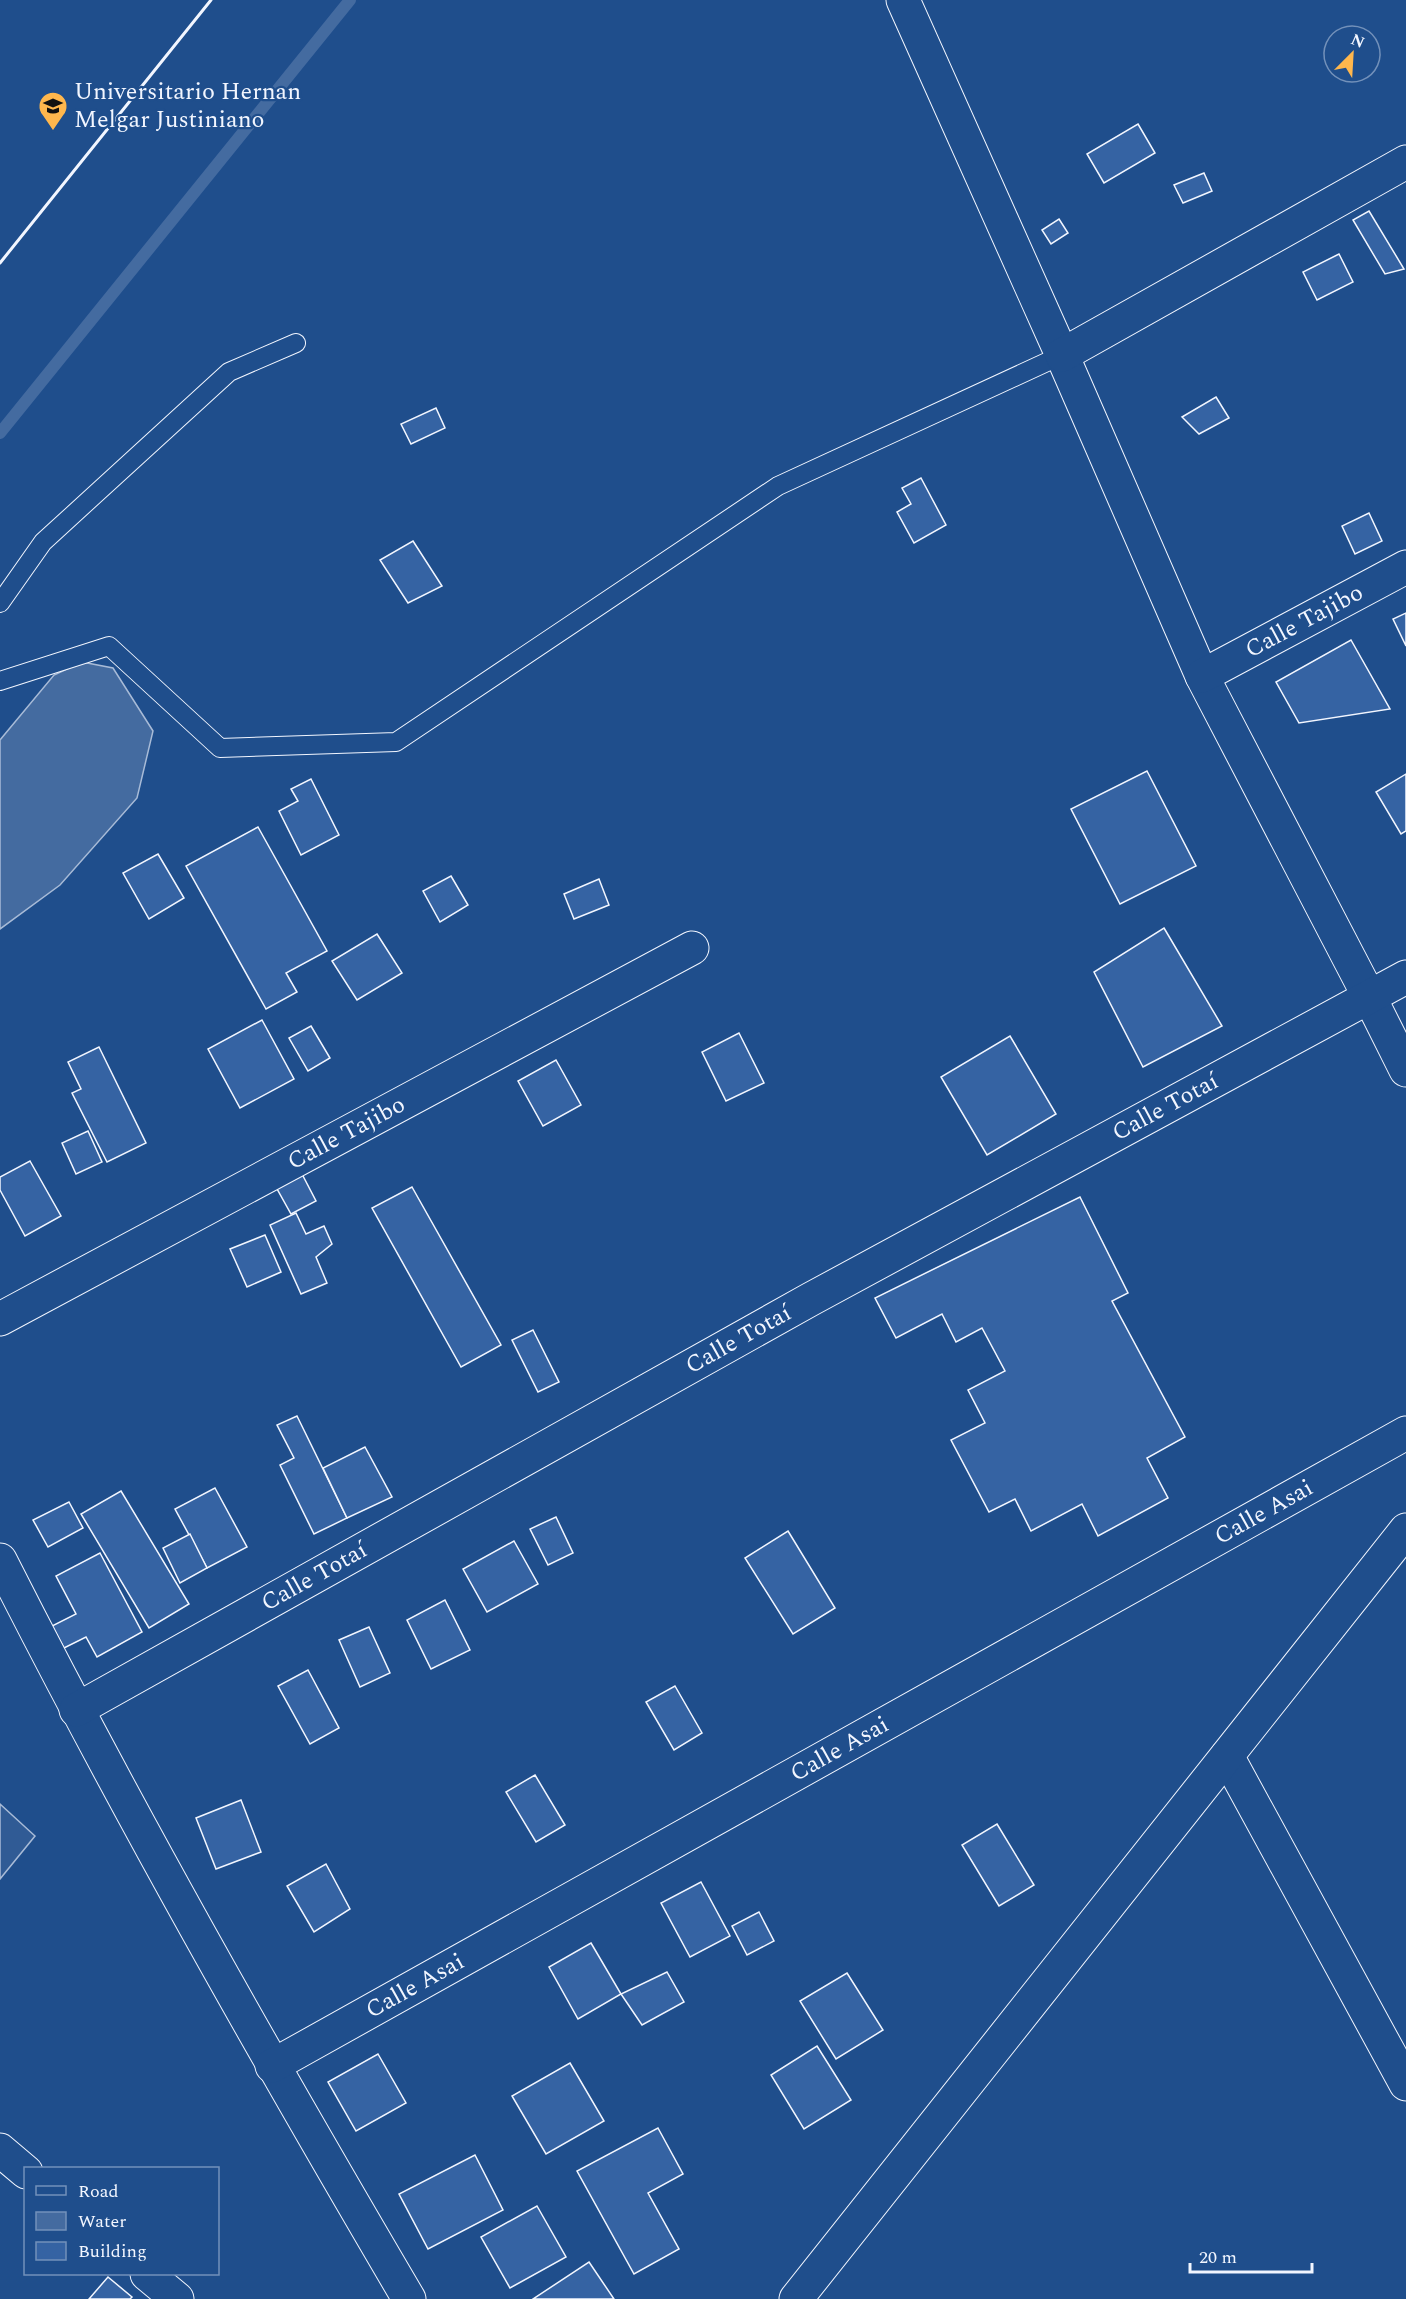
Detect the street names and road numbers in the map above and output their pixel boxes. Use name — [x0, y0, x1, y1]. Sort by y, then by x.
street label: Calle Tajibo — [1239, 575, 1370, 668]
street label: Calle Totaí — [1106, 1063, 1226, 1151]
street label: Calle Tajibo — [281, 1087, 412, 1180]
street label: Calle Totaí — [679, 1295, 799, 1384]
street label: Calle Asai — [1208, 1470, 1320, 1554]
street label: Calle Totaí — [255, 1532, 375, 1621]
street label: Calle Asai — [784, 1707, 896, 1791]
street label: Calle Asai — [359, 1944, 471, 2028]

